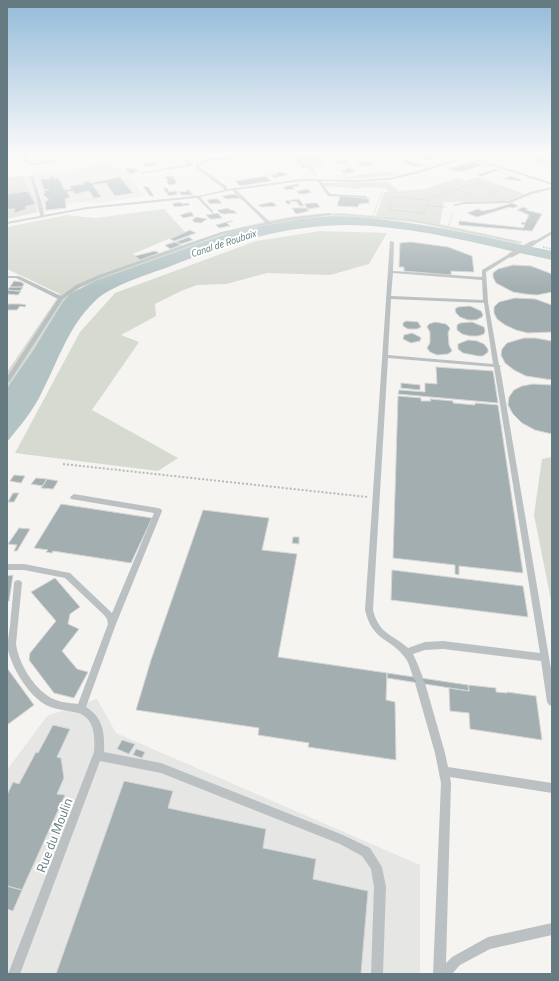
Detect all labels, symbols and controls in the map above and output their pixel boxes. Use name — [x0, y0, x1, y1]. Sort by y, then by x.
water label: Canal de Roubaix — [189, 225, 259, 261]
street label: Rue du Moulin — [31, 795, 77, 875]

